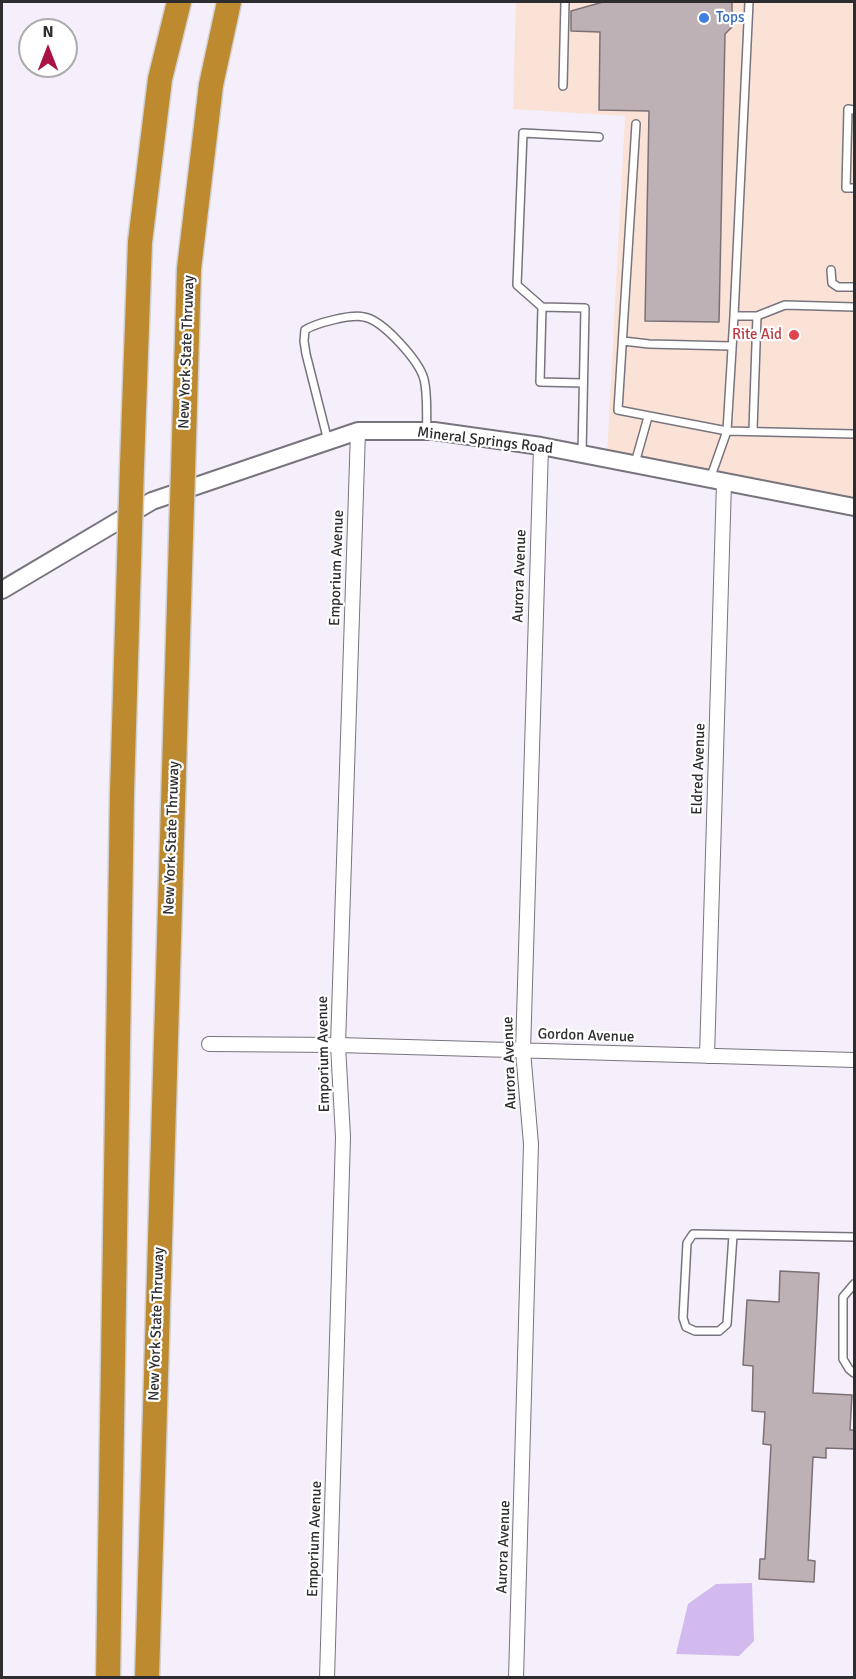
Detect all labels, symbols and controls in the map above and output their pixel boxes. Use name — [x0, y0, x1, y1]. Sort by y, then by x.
place label: Tops — [716, 9, 744, 27]
marker: Tops — [697, 11, 711, 25]
north arrow — [18, 18, 78, 78]
text: N — [42, 22, 54, 42]
street label: New York State Thruway — [175, 275, 199, 429]
place label: Rite Aid — [732, 326, 782, 344]
marker: Rite Aid — [787, 328, 801, 342]
street label: Mineral Springs Road — [416, 424, 554, 458]
street label: Emporium Avenue — [326, 510, 348, 626]
street label: Aurora Avenue — [509, 529, 531, 623]
street label: Eldred Avenue — [688, 723, 710, 815]
street label: New York State Thruway — [160, 761, 184, 915]
street label: Emporium Avenue — [314, 996, 334, 1112]
street label: Aurora Avenue — [499, 1016, 521, 1110]
street label: Gordon Avenue — [537, 1025, 635, 1047]
street label: New York State Thruway — [145, 1247, 169, 1401]
street label: Emporium Avenue — [304, 1481, 326, 1597]
street label: Aurora Avenue — [493, 1500, 515, 1594]

